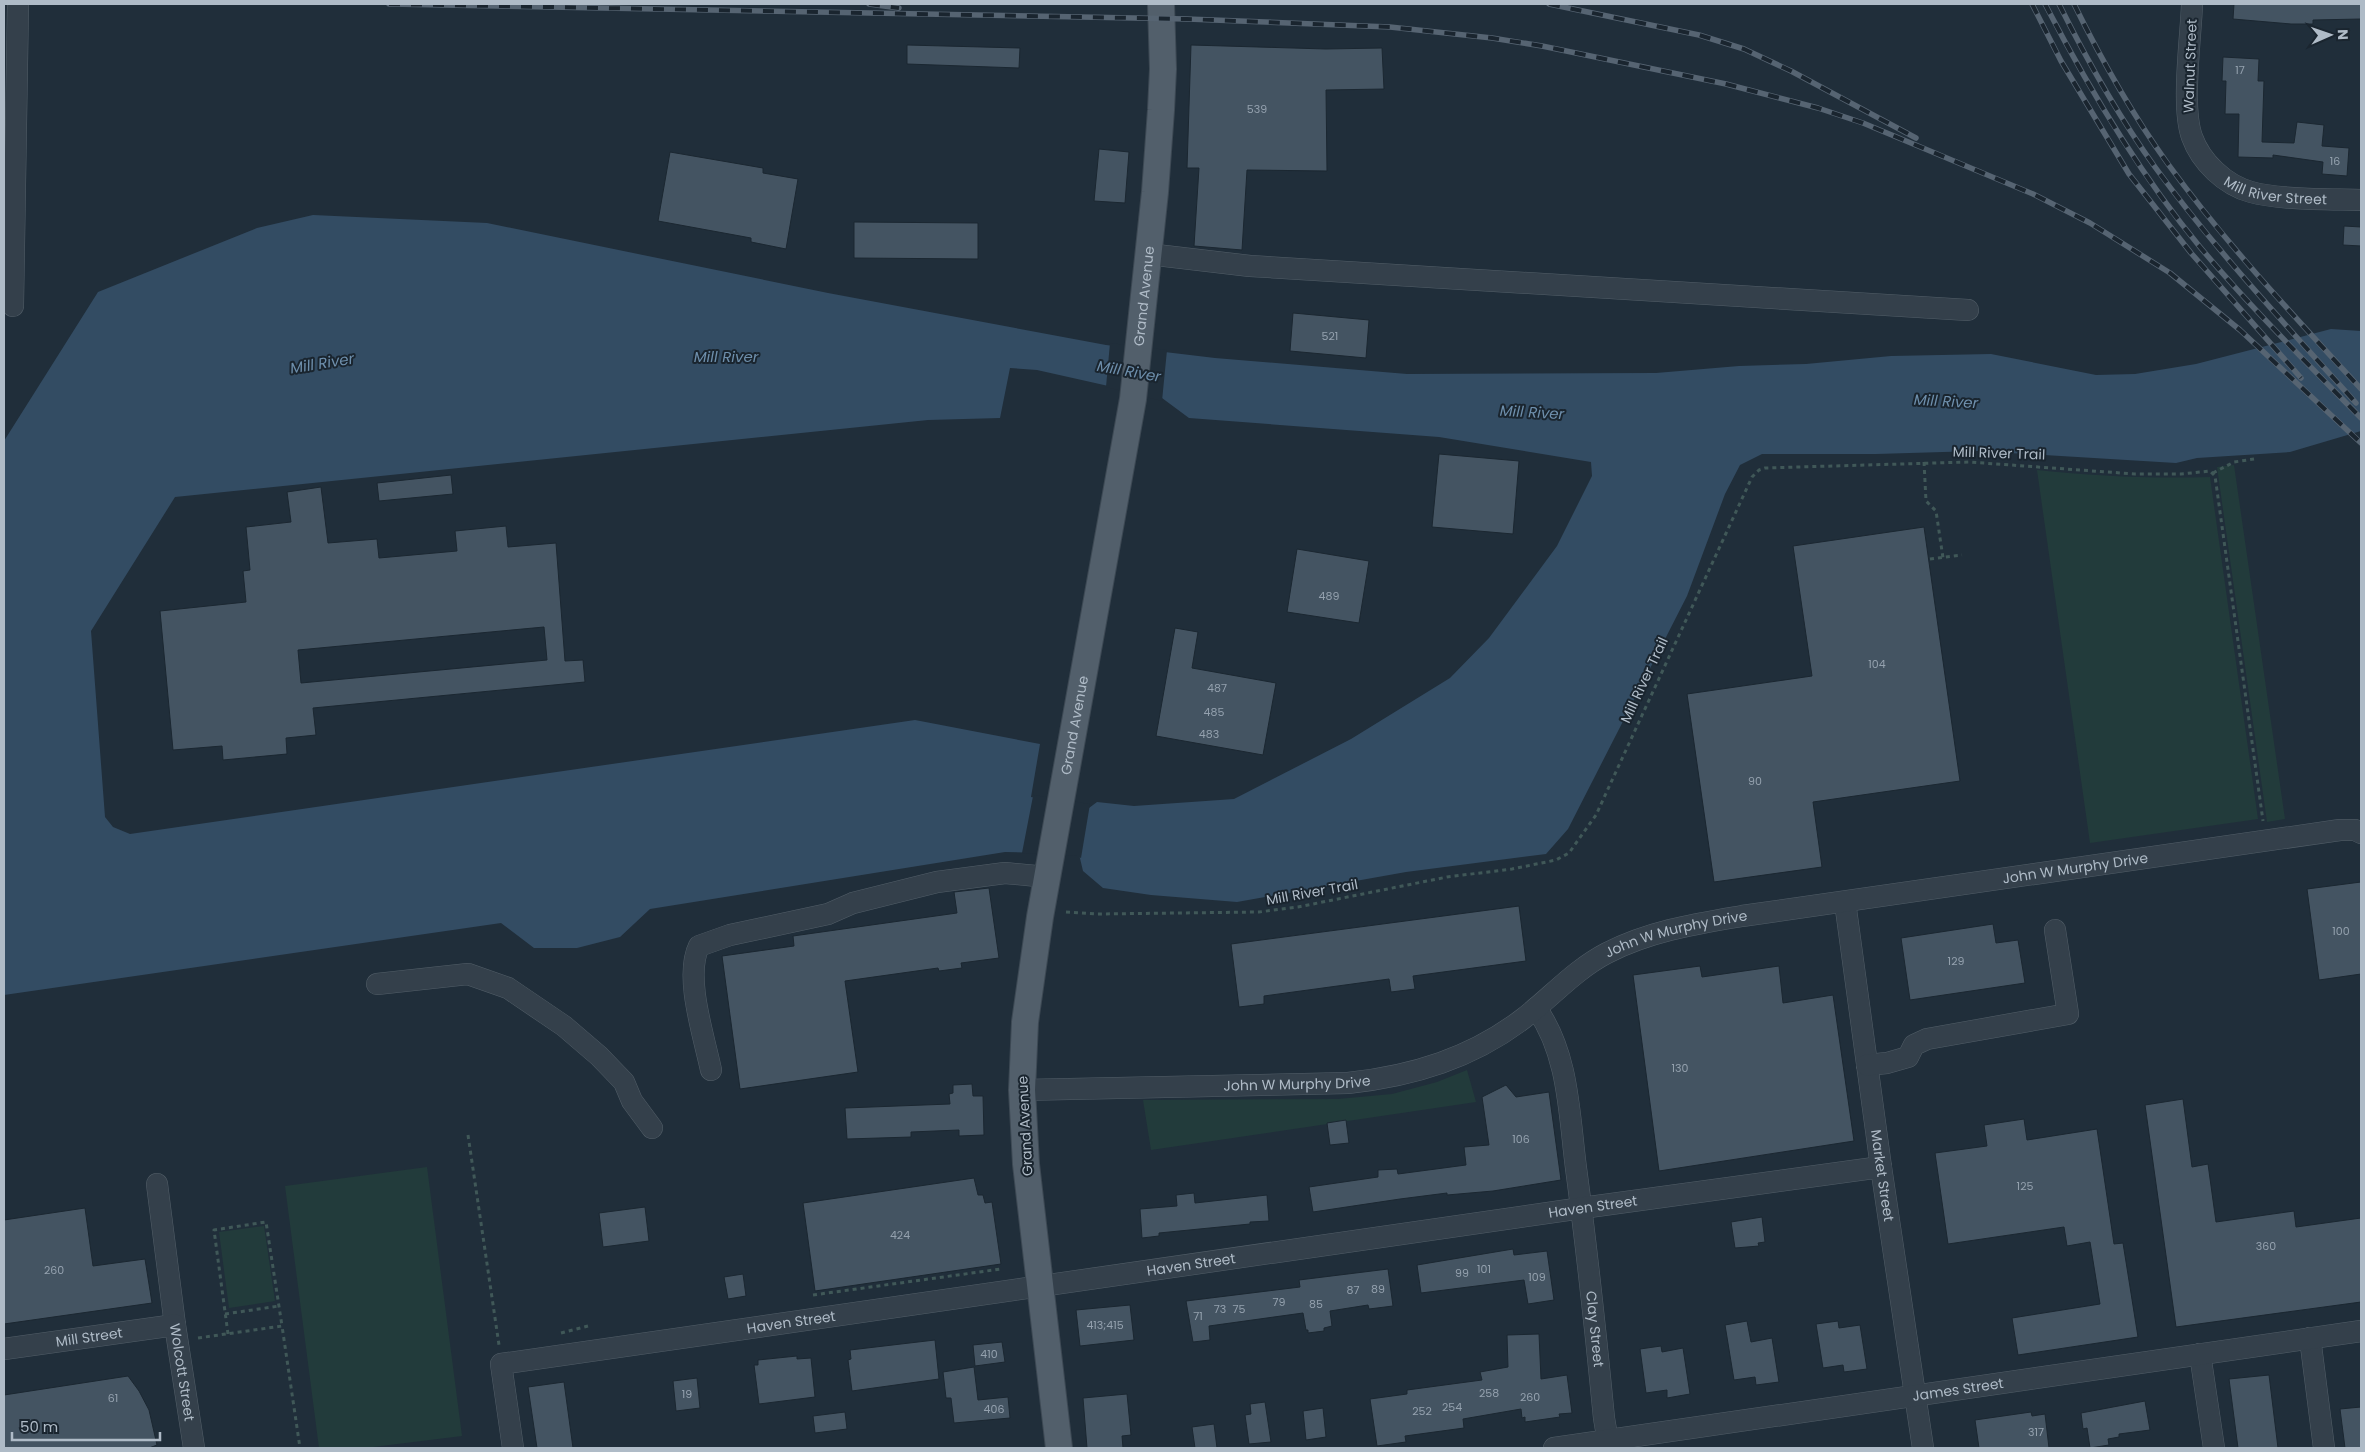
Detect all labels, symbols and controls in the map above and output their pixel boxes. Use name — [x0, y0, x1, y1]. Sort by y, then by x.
north arrow — [2305, 10, 2355, 60]
street label: Walnut Street — [2178, 19, 2202, 113]
text: N — [2333, 29, 2353, 40]
house number: 17 — [2235, 62, 2245, 78]
house number: 539 — [1247, 101, 1267, 117]
house number: 16 — [2330, 153, 2340, 169]
street label: Mill River Street — [2220, 171, 2327, 209]
street label: Grand Avenue — [1129, 245, 1159, 347]
house number: 521 — [1322, 328, 1338, 344]
water label: Mill River — [694, 346, 759, 367]
water label: Mill River — [288, 348, 356, 378]
water label: Mill River — [1095, 355, 1163, 387]
water label: Mill River — [1913, 389, 1979, 413]
water label: Mill River — [1499, 400, 1565, 424]
street label: Mill River Trail — [1952, 441, 2046, 465]
house number: 489 — [1319, 588, 1339, 604]
street label: Mill River Trail — [1615, 634, 1673, 726]
house number: 104 — [1868, 656, 1886, 672]
street label: Grand Avenue — [1056, 674, 1093, 776]
house number: 487 — [1207, 680, 1227, 696]
house number: 485 — [1204, 704, 1224, 720]
house number: 483 — [1199, 726, 1219, 742]
house number: 90 — [1748, 773, 1762, 789]
street label: John W Murphy Drive — [2001, 848, 2150, 888]
street label: Mill River Trail — [1265, 874, 1359, 910]
street label: John W Murphy Drive — [1601, 905, 1749, 963]
house number: 100 — [2332, 923, 2350, 939]
house number: 129 — [1948, 953, 1964, 969]
house number: 130 — [1672, 1060, 1689, 1076]
street label: John W Murphy Drive — [1223, 1070, 1372, 1096]
street label: Grand Avenue — [1012, 1075, 1038, 1177]
street label: Market Street — [1866, 1128, 1899, 1223]
house number: 106 — [1512, 1131, 1530, 1147]
house number: 125 — [2017, 1178, 2033, 1194]
street label: Haven Street — [1547, 1191, 1639, 1223]
house number: 424 — [890, 1227, 910, 1243]
house number: 360 — [2256, 1238, 2276, 1254]
street label: Haven Street — [1145, 1248, 1237, 1281]
house number: 101 — [1477, 1261, 1491, 1277]
house number: 260 — [44, 1262, 64, 1278]
house number: 99 — [1455, 1265, 1469, 1281]
house number: 109 — [1528, 1269, 1546, 1285]
house number: 89 — [1371, 1281, 1385, 1297]
house number: 87 — [1347, 1282, 1359, 1298]
street label: Clay Street — [1581, 1290, 1609, 1368]
house number: 79 — [1273, 1294, 1286, 1310]
house number: 85 — [1309, 1296, 1323, 1312]
house number: 73 — [1214, 1301, 1226, 1317]
house number: 75 — [1233, 1301, 1246, 1317]
street label: Haven Street — [745, 1306, 837, 1338]
house number: 71 — [1193, 1308, 1203, 1324]
house number: 413;415 — [1086, 1317, 1124, 1333]
street label: Mill Street — [54, 1322, 124, 1352]
street label: Wolcott Street — [165, 1322, 200, 1423]
house number: 410 — [980, 1346, 998, 1362]
street label: James Street — [1911, 1373, 2005, 1406]
house number: 258 — [1479, 1385, 1499, 1401]
house number: 19 — [682, 1386, 692, 1402]
house number: 260 — [1520, 1389, 1540, 1405]
house number: 61 — [108, 1390, 118, 1406]
house number: 254 — [1442, 1399, 1462, 1415]
house number: 406 — [984, 1401, 1004, 1417]
house number: 252 — [1412, 1403, 1432, 1419]
scale bar — [12, 1410, 160, 1442]
text: 50 m — [20, 1416, 58, 1437]
house number: 317 — [2028, 1424, 2044, 1440]

